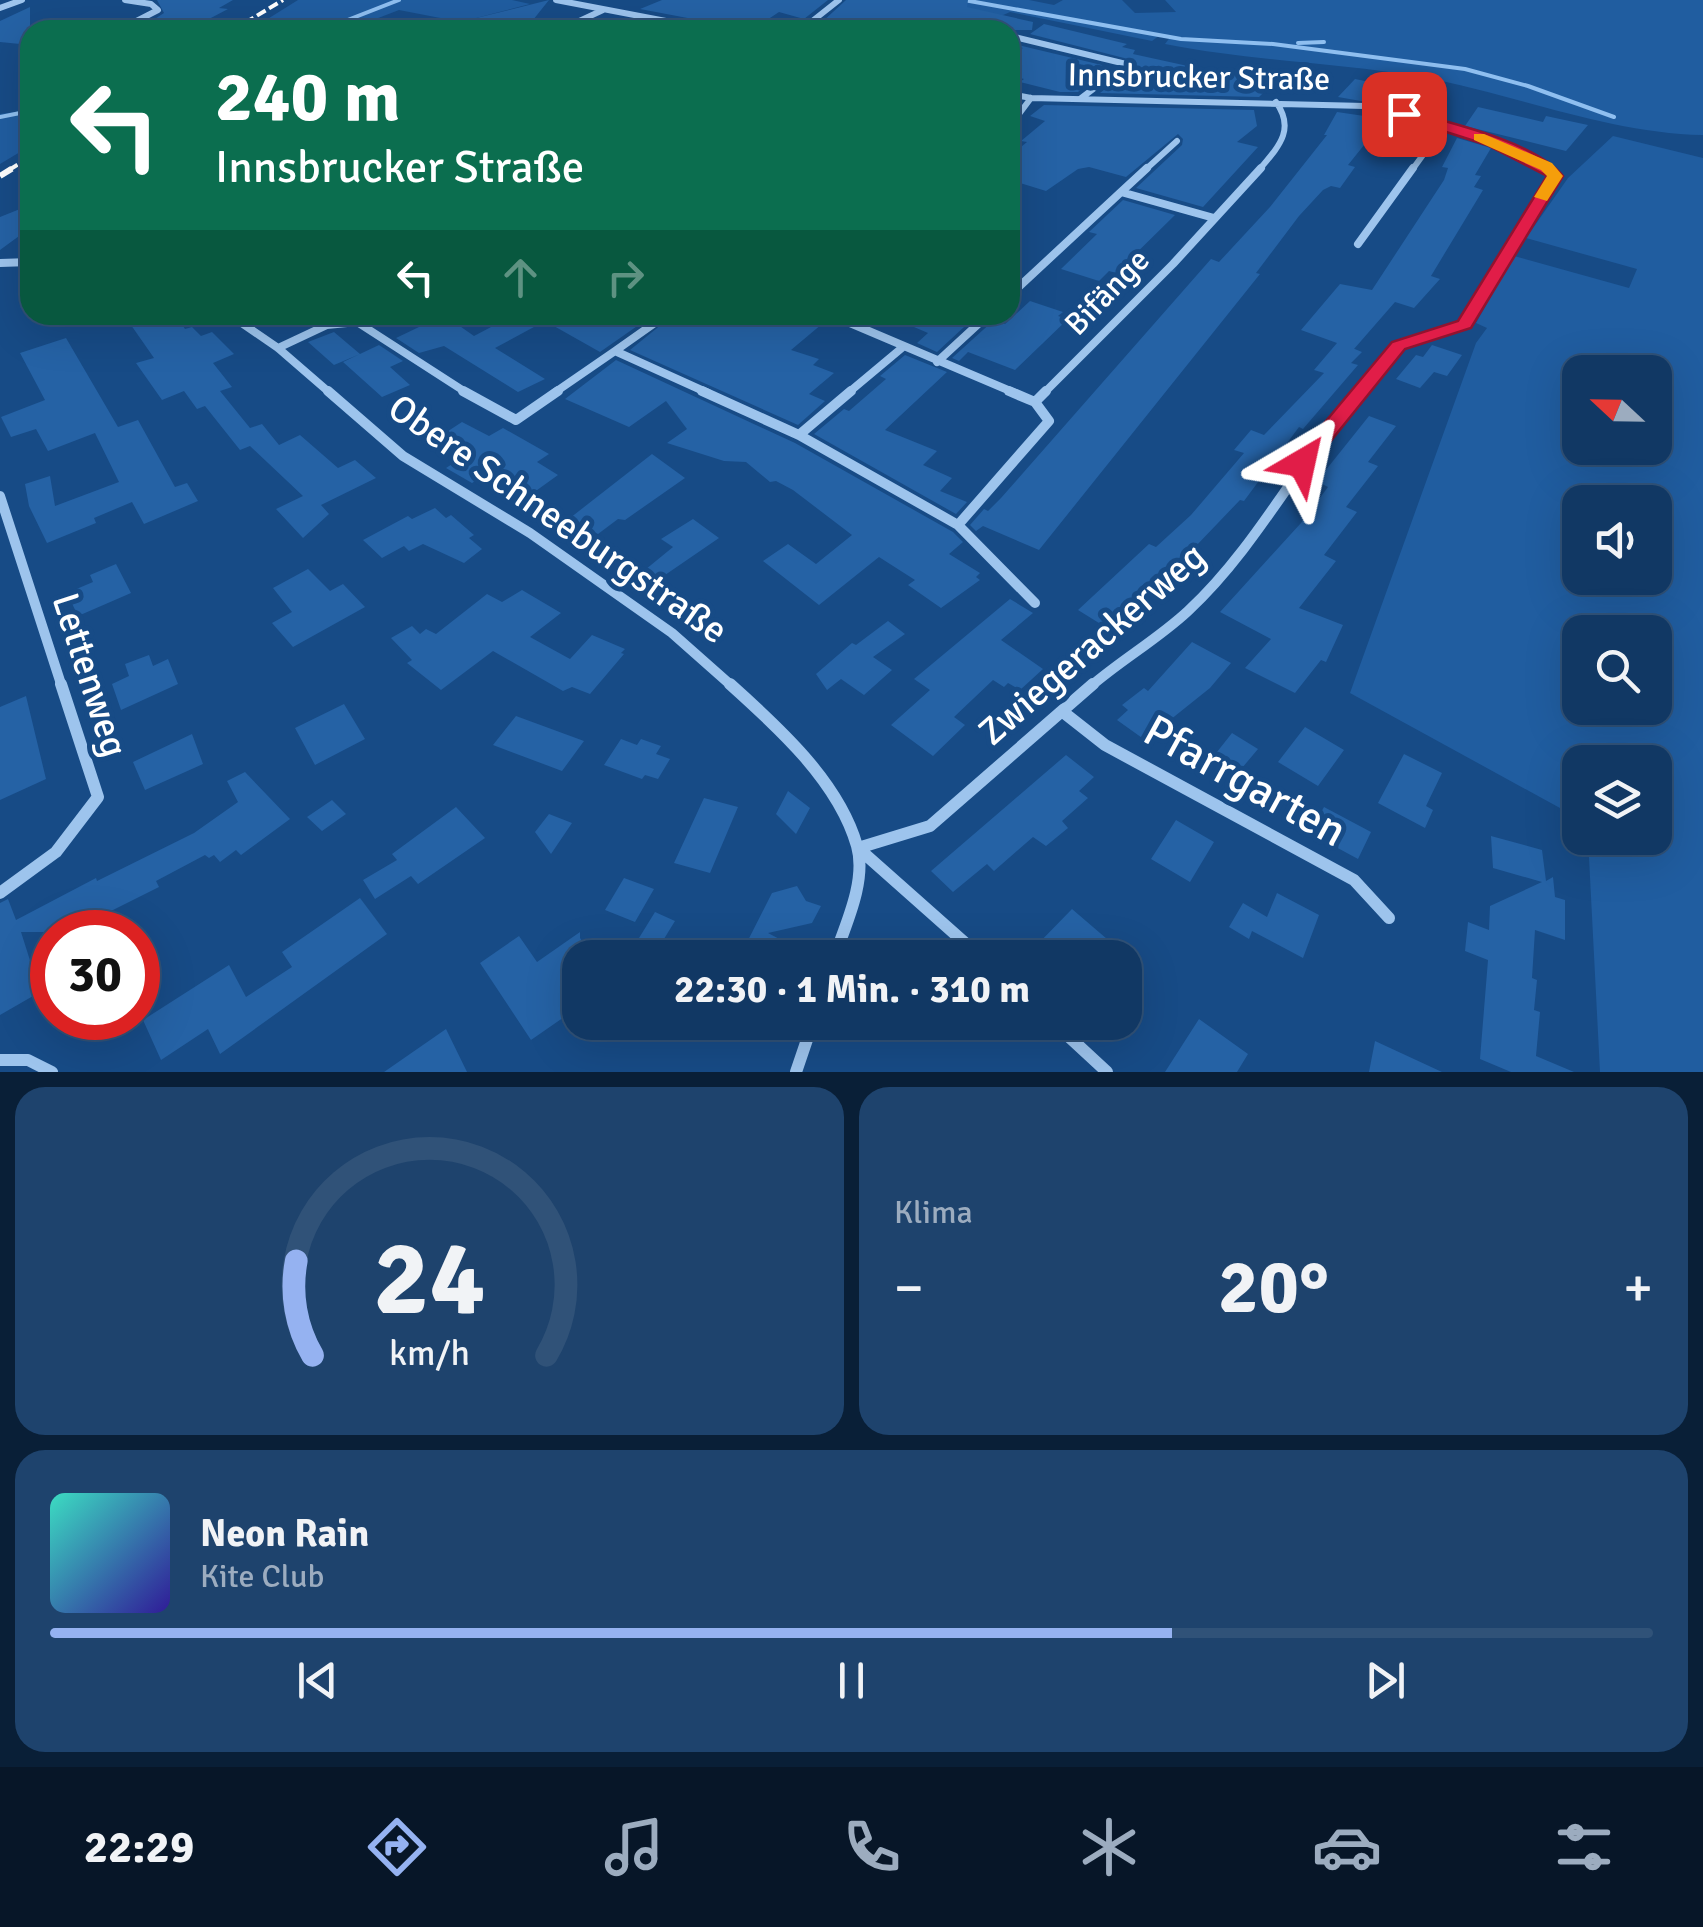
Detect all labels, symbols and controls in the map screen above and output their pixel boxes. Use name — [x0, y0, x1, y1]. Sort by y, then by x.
text: 240 m — [215, 54, 400, 140]
street label: Innsbrucker Straße — [1067, 55, 1331, 99]
icon: left — [50, 60, 180, 190]
pin — [1362, 72, 1447, 157]
icon: arrive — [1377, 87, 1432, 142]
text: Innsbrucker Straße — [215, 140, 584, 195]
street label: Bifänge — [1056, 241, 1158, 343]
icon: left — [388, 250, 443, 305]
icon: ahead — [493, 250, 548, 305]
icon: right — [598, 250, 653, 305]
north arrow — [1562, 355, 1672, 465]
map controls — [1562, 355, 1672, 855]
street label: Obere Schneeburgstraße — [379, 384, 737, 654]
position arrow — [1250, 411, 1354, 515]
button: sound — [1562, 485, 1672, 595]
street label: Zwiegerackerweg — [969, 533, 1215, 755]
street label: Lettenweg — [41, 587, 139, 763]
button: search — [1562, 615, 1672, 725]
street label: Pfarrgarten — [1134, 703, 1356, 859]
button: layers — [1562, 745, 1672, 855]
speed limit sign: 30 — [30, 910, 160, 1040]
text: 22:30 · 1 Min. · 310 m — [674, 966, 1030, 1013]
text: Klima — [894, 1193, 973, 1232]
text: 24 — [373, 1215, 486, 1343]
text: 20° — [1218, 1241, 1329, 1334]
text: − — [894, 1254, 924, 1322]
text: + — [1623, 1254, 1653, 1322]
text: km/h — [389, 1331, 470, 1375]
text: Neon Rain — [200, 1510, 369, 1557]
text: Kite Club — [200, 1557, 324, 1596]
icon: previous — [290, 1653, 345, 1708]
icon: pause — [824, 1653, 879, 1708]
icon: next — [1358, 1653, 1413, 1708]
icon: directions — [362, 1812, 432, 1882]
icon: music — [599, 1812, 669, 1882]
icon: phone — [837, 1812, 907, 1882]
icon: climate — [1074, 1812, 1144, 1882]
icon: car — [1312, 1812, 1382, 1882]
icon: filters — [1549, 1812, 1619, 1882]
text: 22:29 — [84, 1820, 194, 1875]

